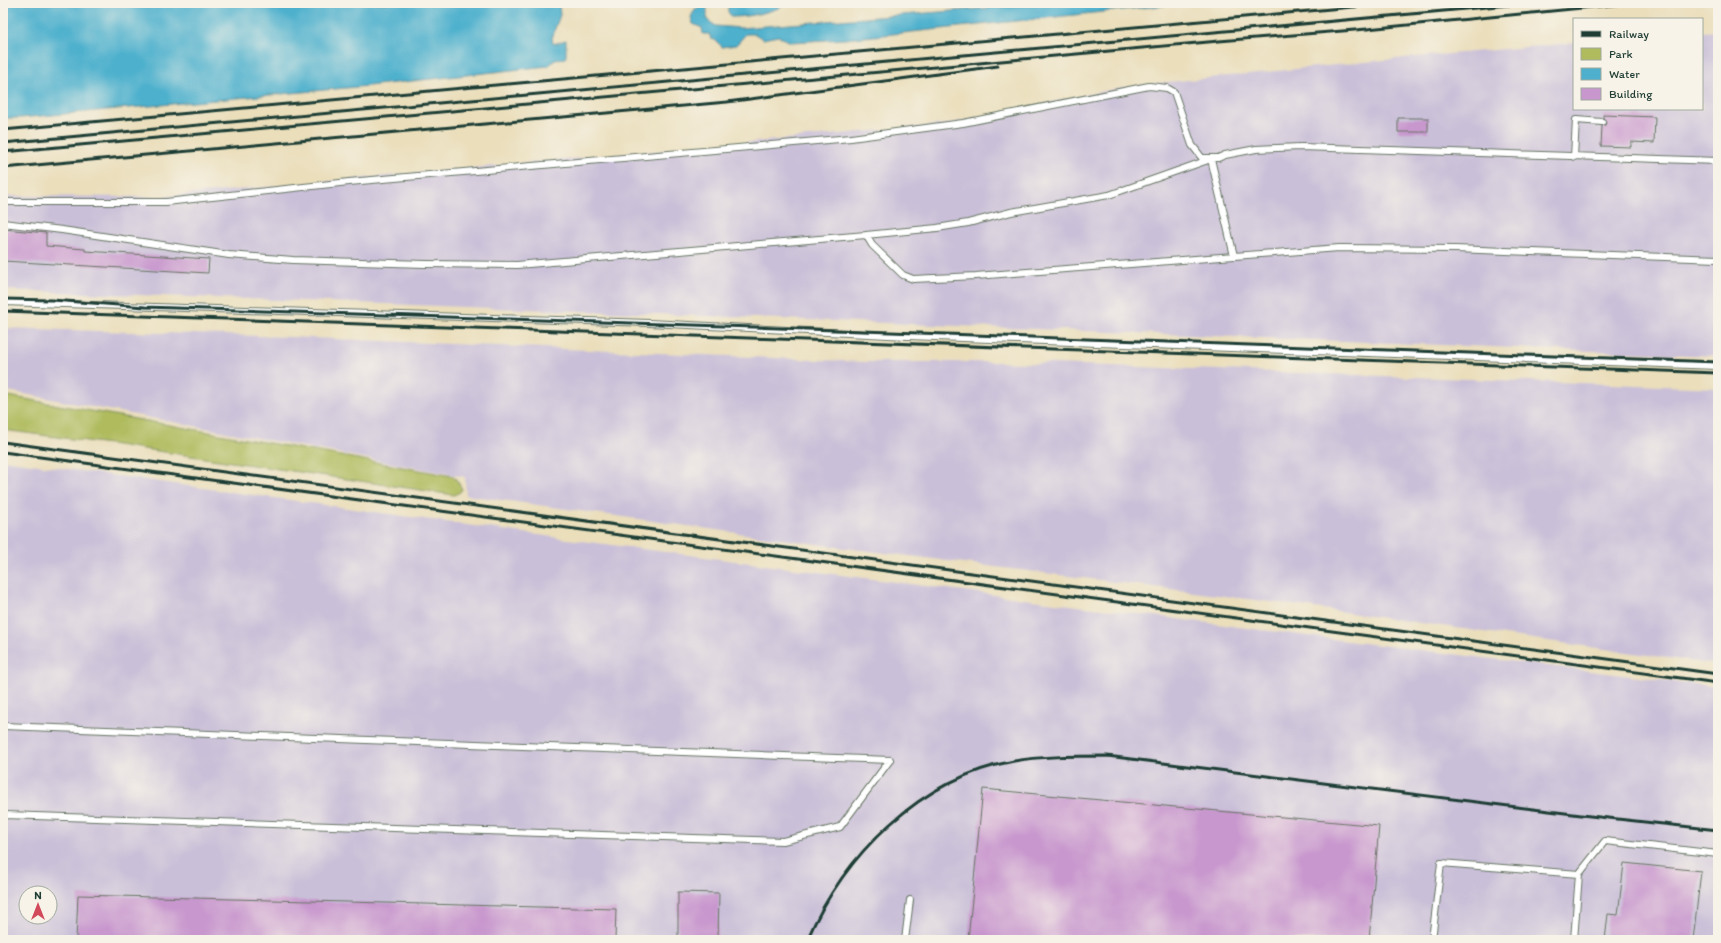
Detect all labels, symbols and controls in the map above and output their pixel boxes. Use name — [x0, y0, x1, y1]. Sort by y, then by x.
legend — [1573, 18, 1703, 110]
text: Railway — [1609, 27, 1649, 41]
text: Park — [1609, 47, 1633, 61]
text: Water — [1609, 67, 1640, 81]
text: Building — [1609, 87, 1653, 101]
north arrow — [18, 885, 58, 925]
text: N — [34, 889, 42, 902]

